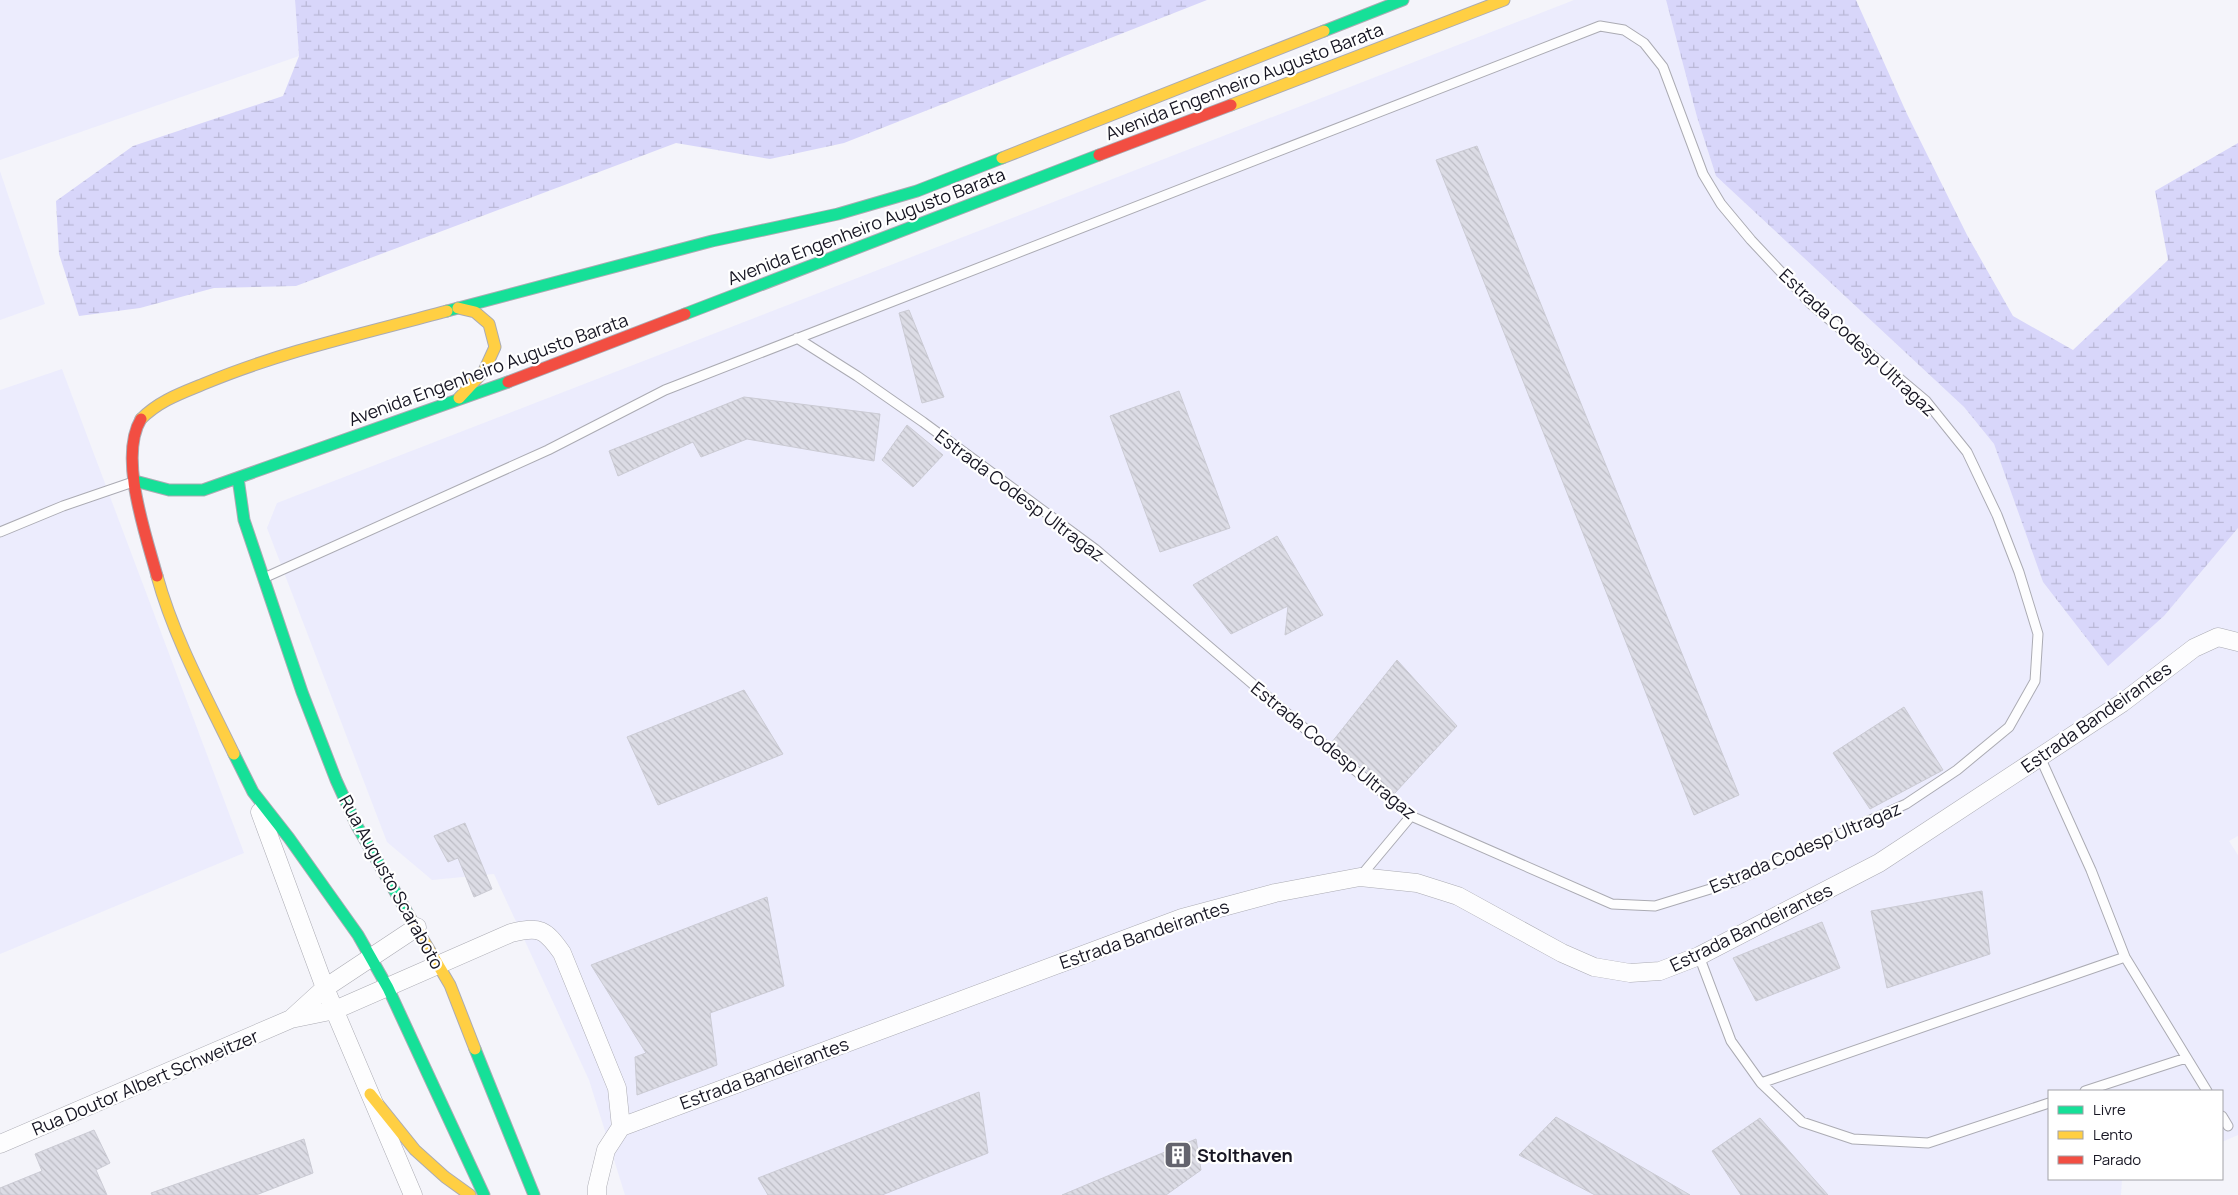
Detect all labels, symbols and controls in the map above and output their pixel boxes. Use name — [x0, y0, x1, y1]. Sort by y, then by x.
street label: Avenida Engenheiro Augusto Barata — [1102, 17, 1386, 145]
street label: Avenida Engenheiro Augusto Barata — [724, 162, 1008, 290]
street label: Estrada Codesp Ultragaz — [1774, 263, 1942, 421]
street label: Avenida Engenheiro Augusto Barata — [345, 307, 631, 431]
street label: Estrada Codesp Ultragaz — [930, 423, 1110, 567]
street label: Estrada Bandeirantes — [2016, 656, 2176, 778]
street label: Estrada Codesp Ultragaz — [1246, 676, 1422, 824]
street label: Rua Augusto Scaraboto — [334, 791, 450, 973]
street label: Estrada Codesp Ultragaz — [1705, 796, 1905, 898]
street label: Estrada Bandeirantes — [1666, 877, 1836, 977]
street label: Estrada Bandeirantes — [1056, 894, 1232, 974]
street label: Rua Doutor Albert Schweitzer — [28, 1023, 262, 1141]
street label: Estrada Bandeirantes — [676, 1031, 852, 1115]
legend — [2048, 1090, 2223, 1180]
text: Livre — [2093, 1099, 2126, 1120]
text: Lento — [2093, 1124, 2133, 1145]
building icon: Stolthaven — [1163, 1140, 1193, 1170]
place label: Stolthaven — [1197, 1143, 1293, 1167]
text: Parado — [2093, 1149, 2141, 1170]

